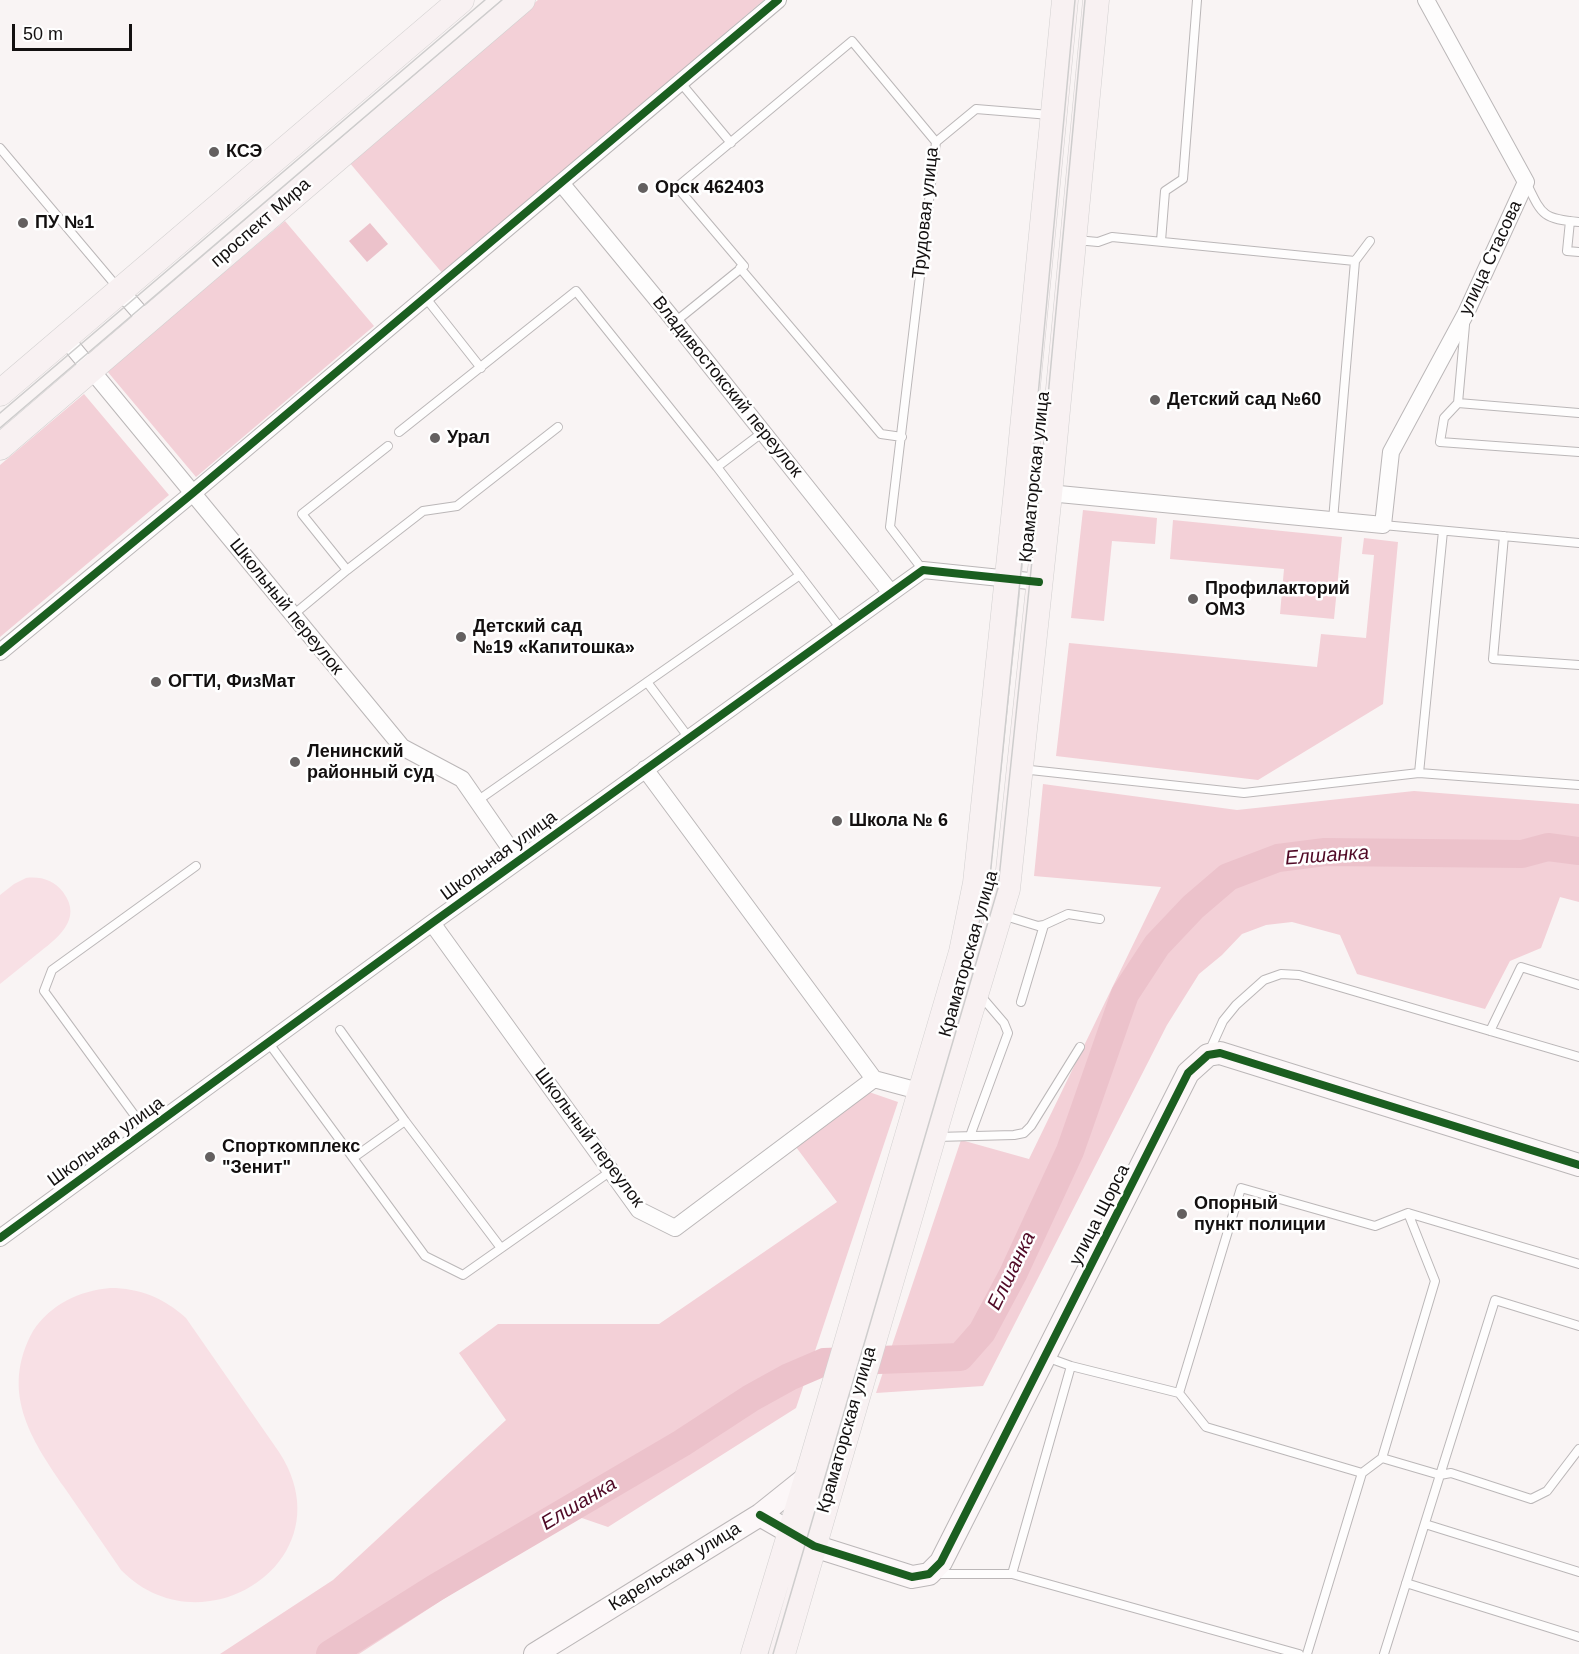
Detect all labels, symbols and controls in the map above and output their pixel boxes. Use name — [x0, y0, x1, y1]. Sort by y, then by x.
scale bar — [15, 12, 135, 50]
text: 50 m — [23, 24, 63, 44]
place label: КСЭ — [226, 141, 262, 163]
marker: КСЭ — [207, 145, 221, 159]
street label: Трудовая улица — [908, 146, 944, 280]
street label: проспект Мира — [207, 174, 315, 272]
place label: Орск 462403 — [655, 177, 764, 199]
marker: Орск 462403 — [636, 181, 650, 195]
street label: улица Стасова — [1455, 197, 1527, 319]
place label: ПУ №1 — [35, 212, 94, 234]
marker: ПУ №1 — [16, 216, 30, 230]
street label: Владивостокский переулок — [647, 292, 807, 482]
place label: Детский сад №60 — [1167, 389, 1321, 411]
street label: Краматорская улица — [1015, 390, 1055, 564]
marker: Детский сад №60 — [1148, 393, 1162, 407]
place label: Урал — [447, 427, 490, 449]
marker: Урал — [428, 431, 442, 445]
street label: Школьный переулок — [224, 535, 348, 679]
place label: Профилакторий ОМЗ — [1205, 578, 1350, 620]
marker: Профилакторий ОМЗ — [1186, 592, 1200, 606]
place label: Детский сад №19 «Капитошка» — [473, 616, 635, 658]
marker: Детский сад №19 «Капитошка» — [454, 630, 468, 644]
place label: ОГТИ, ФизМат — [168, 671, 296, 693]
marker: ОГТИ, ФизМат — [149, 675, 163, 689]
place label: Ленинский районный суд — [307, 741, 434, 783]
marker: Ленинский районный суд — [288, 755, 302, 769]
street label: Школьная улица — [437, 807, 561, 905]
place label: Школа № 6 — [849, 810, 948, 832]
marker: Школа № 6 — [830, 814, 844, 828]
water label: Елшанка — [1284, 841, 1370, 871]
street label: Краматорская улица — [935, 868, 1003, 1040]
street label: Школьный переулок — [530, 1064, 648, 1212]
street label: Школьная улица — [44, 1093, 168, 1191]
place label: Спорткомплекс "Зенит" — [222, 1136, 360, 1178]
marker: Спорткомплекс "Зенит" — [203, 1150, 217, 1164]
street label: улица Щорса — [1065, 1161, 1135, 1269]
place label: Опорный пункт полиции — [1194, 1193, 1326, 1236]
marker: Опорный пункт полиции — [1175, 1207, 1189, 1221]
water label: Елшанка — [983, 1228, 1041, 1314]
street label: Краматорская улица — [813, 1344, 881, 1516]
water label: Елшанка — [537, 1472, 621, 1536]
street label: Карельская улица — [605, 1518, 745, 1616]

